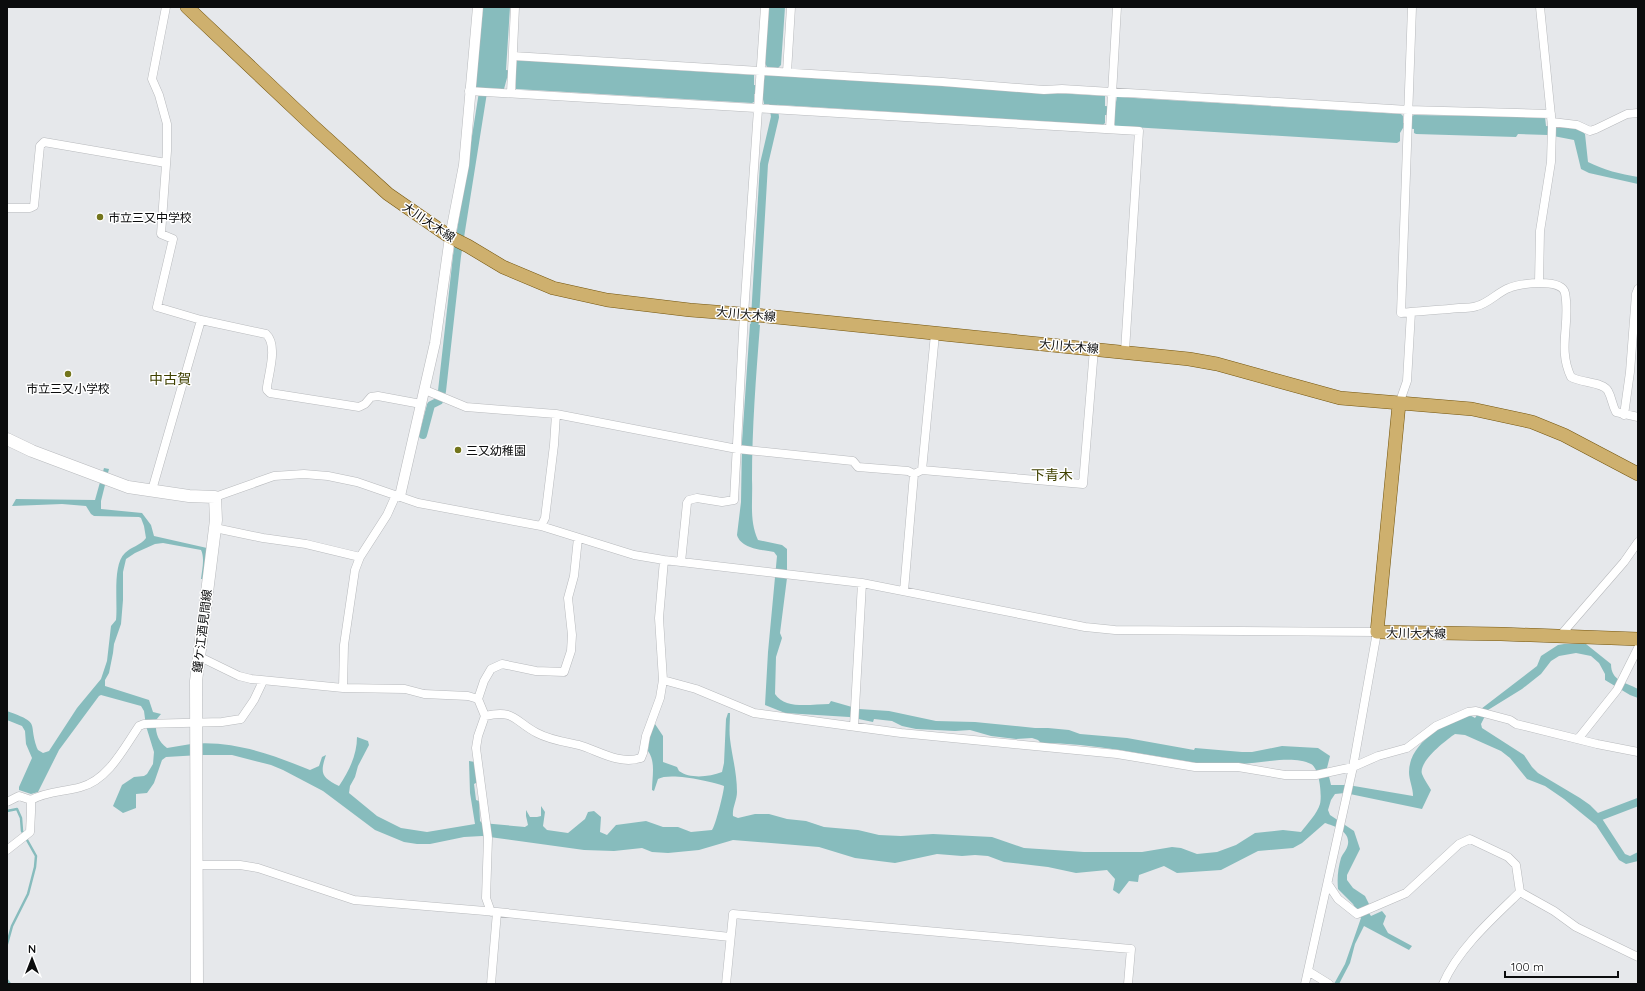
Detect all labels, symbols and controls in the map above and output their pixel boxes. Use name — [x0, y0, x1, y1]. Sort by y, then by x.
street label: 大川大木線 — [400, 199, 458, 245]
place label: 市立三又中学校 — [108, 210, 192, 225]
marker: 市立三又中学校 — [95, 212, 105, 222]
street label: 大川大木線 — [715, 304, 777, 324]
street label: 大川大木線 — [1038, 336, 1100, 356]
marker: 市立三又小学校 — [63, 369, 73, 379]
district label: 中古賀 — [149, 370, 191, 388]
place label: 市立三又小学校 — [26, 381, 110, 396]
place label: 三又幼稚園 — [466, 443, 526, 458]
marker: 三又幼稚園 — [453, 445, 463, 455]
district label: 下青木 — [1031, 466, 1073, 484]
street label: 鐘ケ江酒見間線 — [189, 588, 215, 674]
street label: 大川大木線 — [1386, 625, 1446, 641]
north arrow — [12, 939, 52, 979]
text: N — [28, 942, 36, 956]
scale bar — [1505, 953, 1618, 979]
text: 100 m — [1511, 959, 1544, 974]

